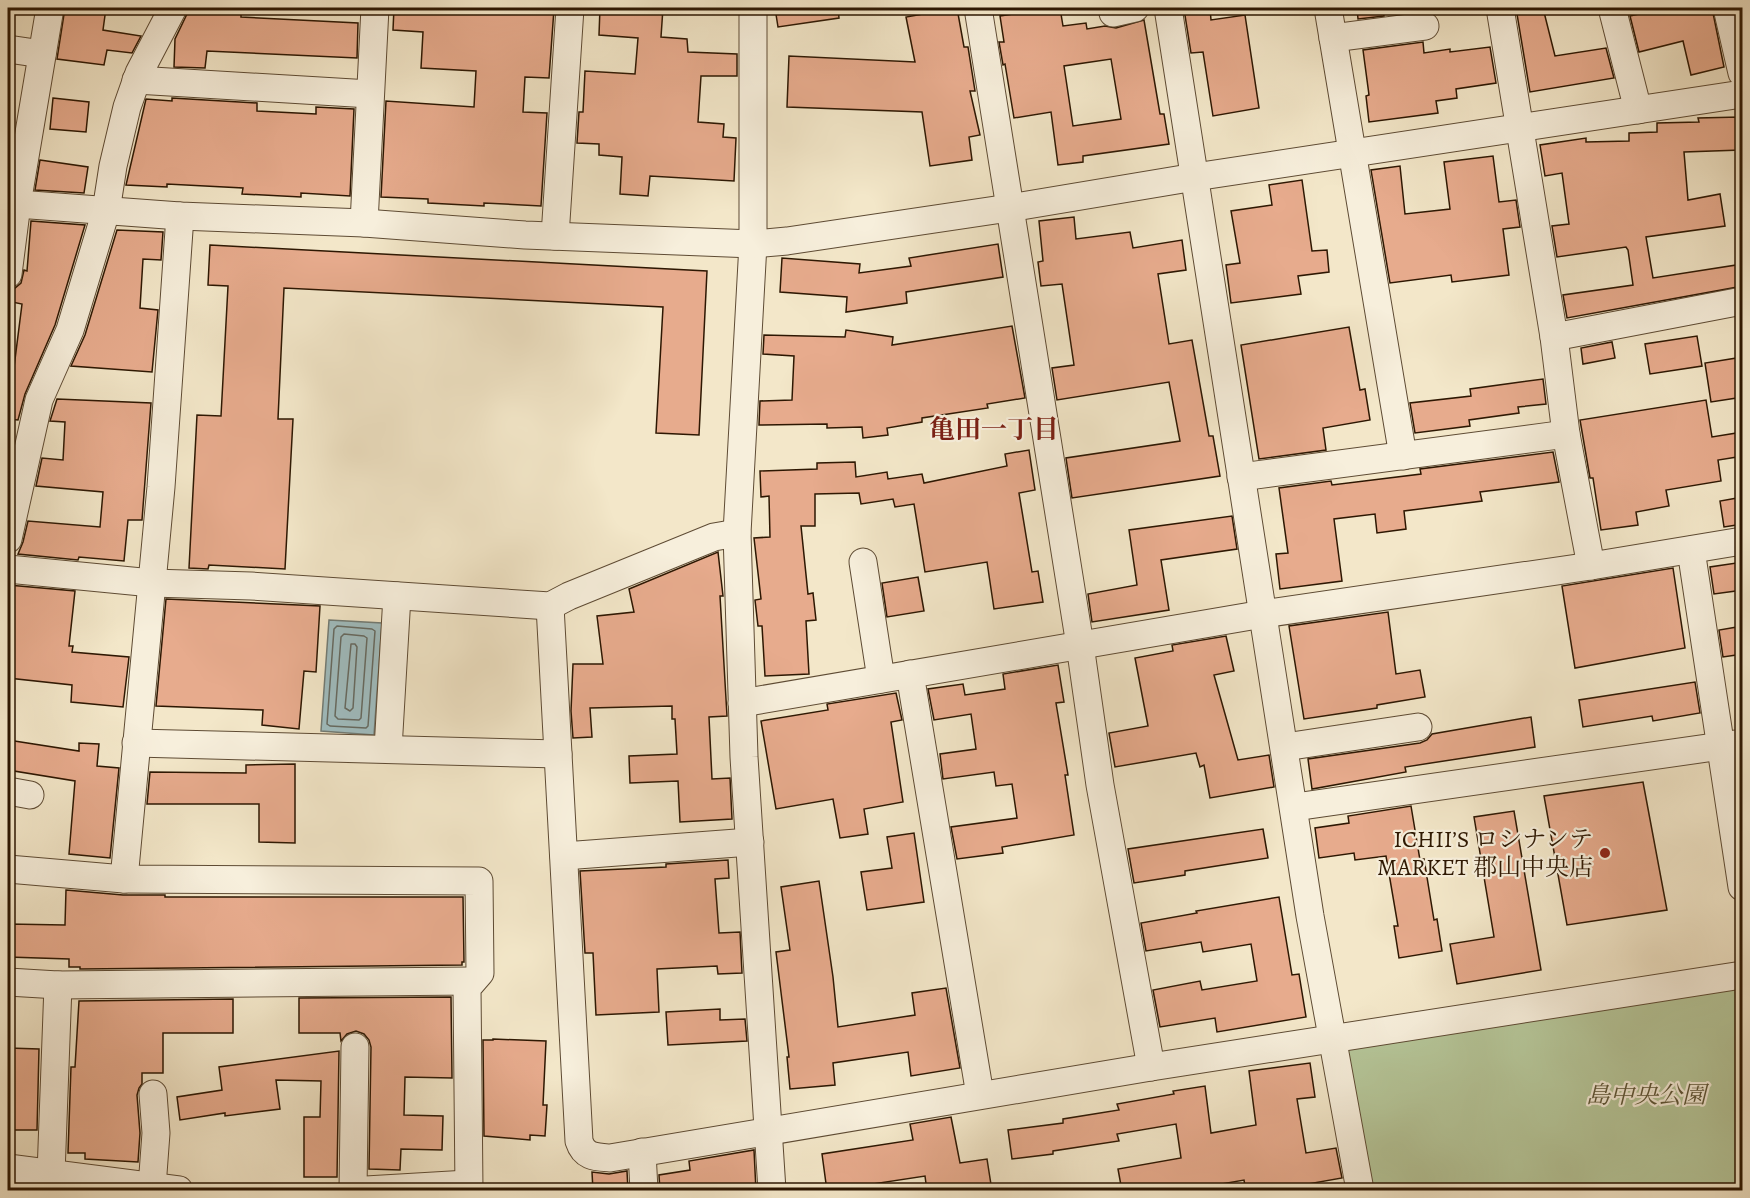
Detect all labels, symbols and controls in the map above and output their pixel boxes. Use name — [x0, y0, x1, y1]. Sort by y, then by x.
district label: 亀田一丁目 — [929, 412, 1059, 447]
place label: ICHII’S ロシナンテ MARKET 郡山中央店 — [1377, 823, 1593, 883]
marker: ICHII’S ロシナンテ MARKET 郡山中央店 — [1598, 846, 1612, 860]
park label: 島中央公園 — [1586, 1079, 1710, 1111]

